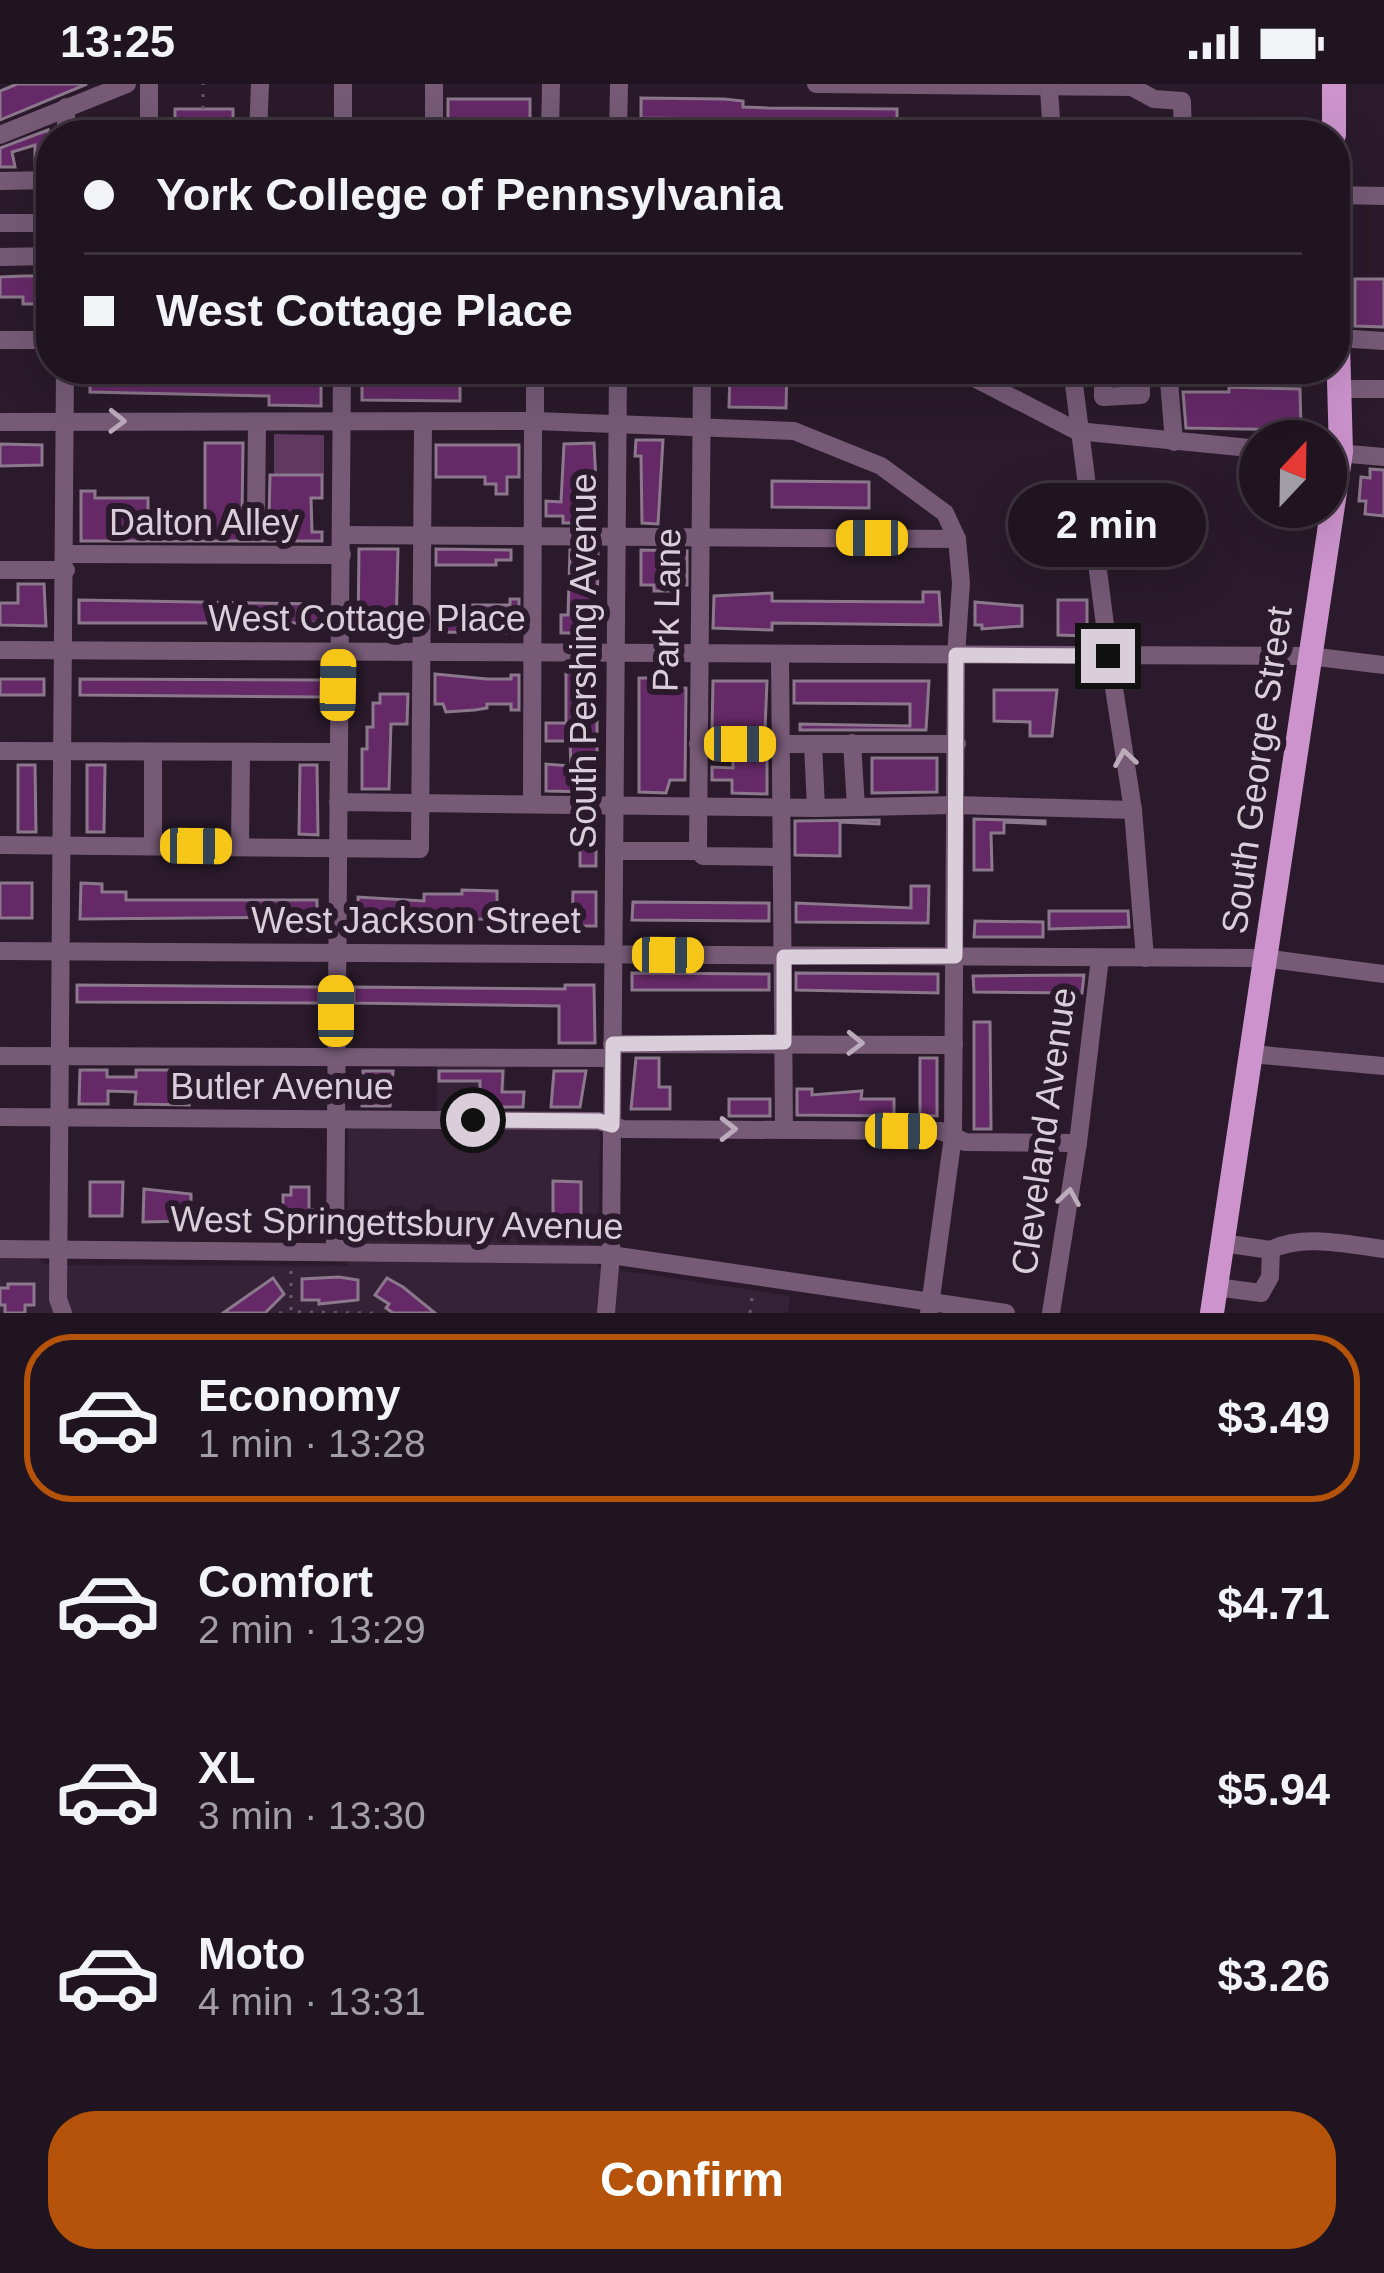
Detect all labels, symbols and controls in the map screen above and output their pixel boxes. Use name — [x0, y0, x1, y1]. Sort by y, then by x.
text: 13:25 — [60, 16, 175, 67]
text: York College of Pennsylvania — [156, 169, 783, 220]
text: West Cottage Place — [156, 285, 573, 336]
one-way arrow — [108, 408, 127, 434]
north arrow — [1239, 420, 1347, 528]
map controls — [1239, 420, 1347, 528]
street label: South Pershing Avenue — [563, 473, 604, 849]
callout: 2 min — [1009, 482, 1207, 566]
street label: Dalton Alley — [109, 502, 299, 543]
text: 2 min — [1056, 503, 1158, 546]
car — [836, 520, 908, 556]
street label: Park Lane — [645, 528, 688, 692]
street label: West Cottage Place — [208, 598, 526, 639]
street label: South George Street — [1213, 604, 1300, 936]
route end — [1081, 629, 1135, 683]
car — [319, 649, 357, 721]
car — [704, 726, 776, 762]
one-way arrow — [1113, 748, 1139, 768]
car — [160, 827, 232, 865]
street label: West Jackson Street — [251, 900, 581, 941]
car — [632, 936, 704, 974]
car — [318, 975, 354, 1047]
street label: Cleveland Avenue — [1003, 985, 1084, 1277]
one-way arrow — [847, 1030, 865, 1056]
street label: Butler Avenue — [170, 1066, 394, 1107]
route start — [446, 1093, 500, 1147]
car — [865, 1112, 937, 1150]
one-way arrow — [720, 1116, 738, 1142]
one-way arrow — [1056, 1188, 1081, 1208]
street label: West Springettsbury Avenue — [170, 1198, 624, 1247]
icon: car — [54, 1364, 162, 1472]
text: Economy — [198, 1370, 401, 1421]
text: $3.49 — [1217, 1392, 1330, 1443]
text: 1 min · 13:28 — [198, 1422, 426, 1465]
icon: car — [54, 1550, 162, 1658]
text: Comfort — [198, 1556, 373, 1607]
text: $4.71 — [1217, 1578, 1330, 1629]
text: 2 min · 13:29 — [198, 1608, 426, 1651]
icon: car — [54, 1736, 162, 1844]
text: XL — [198, 1742, 256, 1793]
text: $5.94 — [1217, 1764, 1330, 1815]
text: 3 min · 13:30 — [198, 1794, 426, 1837]
icon: car — [54, 1922, 162, 2030]
text: Moto — [198, 1928, 305, 1979]
text: $3.26 — [1217, 1950, 1330, 2001]
text: 4 min · 13:31 — [198, 1980, 426, 2023]
button: Confirm — [48, 2111, 1336, 2249]

